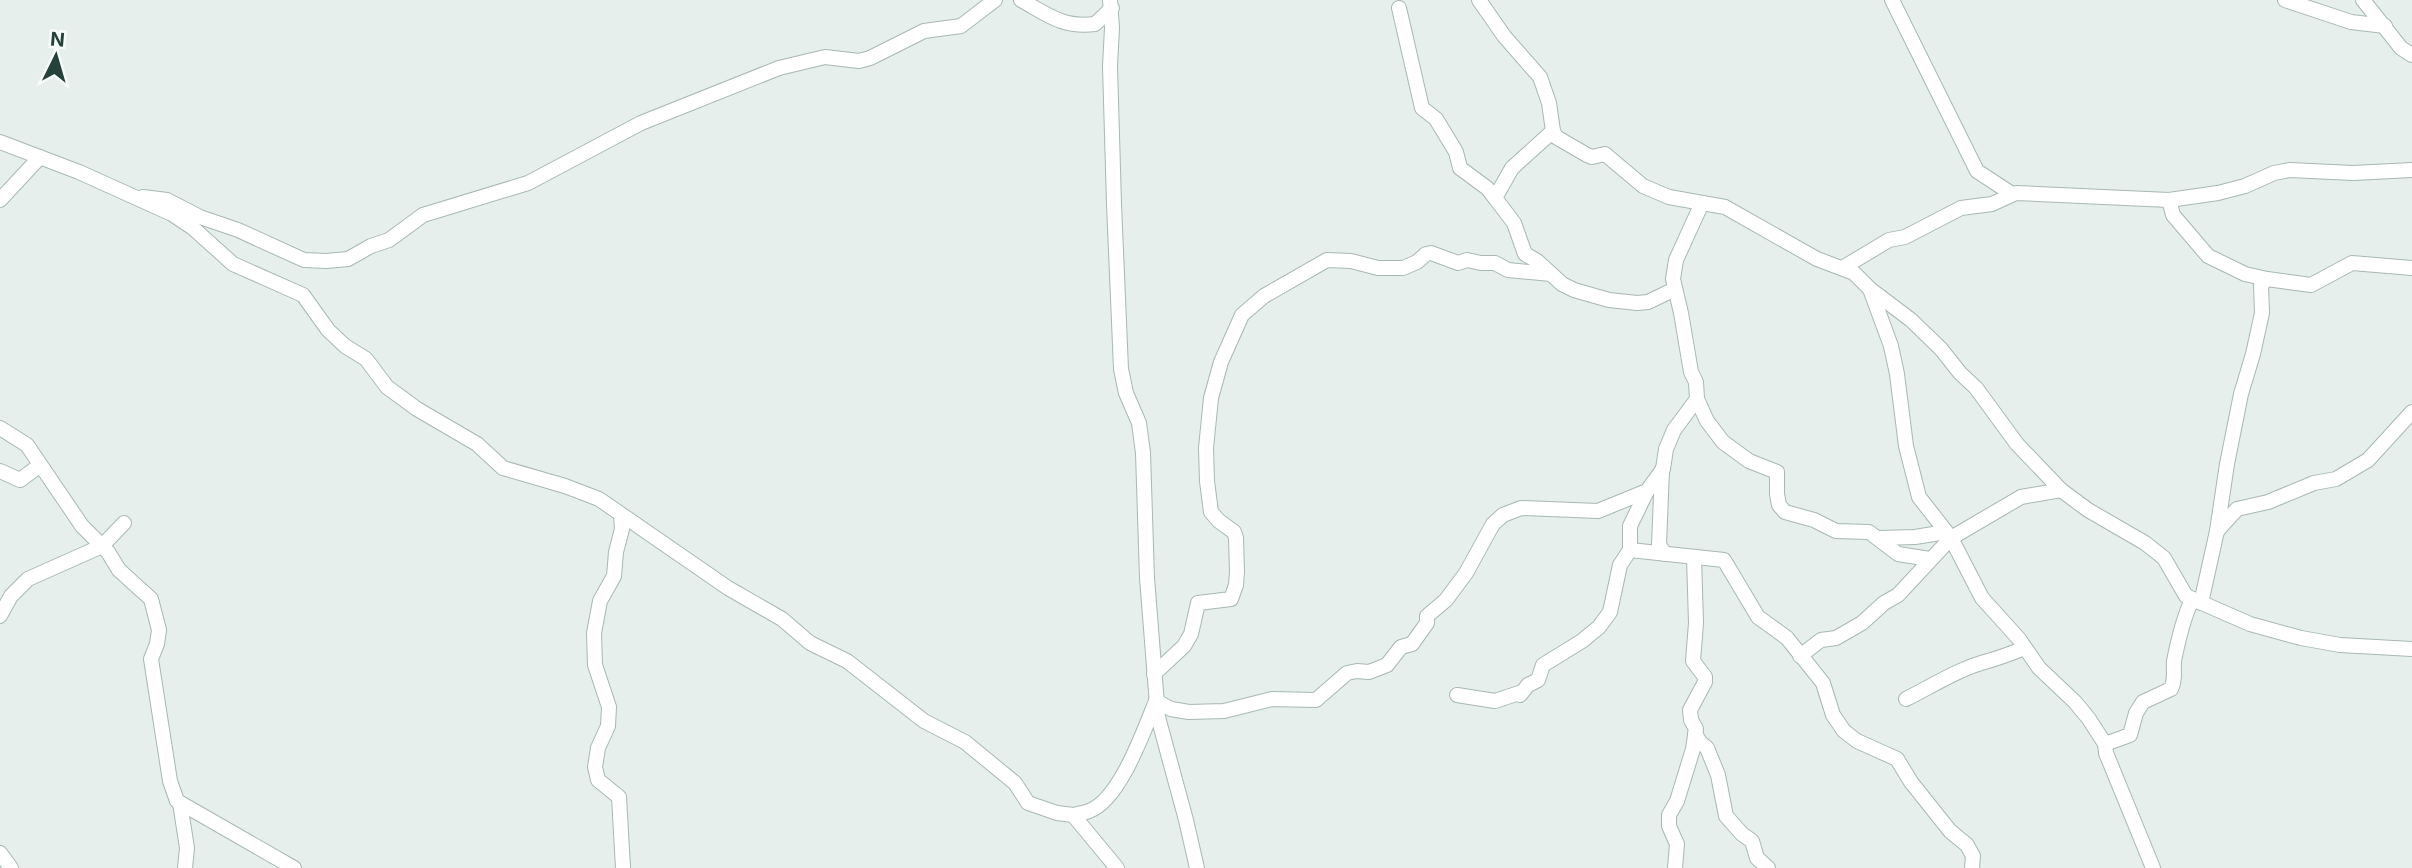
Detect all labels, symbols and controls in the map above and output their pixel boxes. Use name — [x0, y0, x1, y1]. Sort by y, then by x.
north arrow — [21, 21, 91, 91]
text: N — [49, 27, 66, 52]

